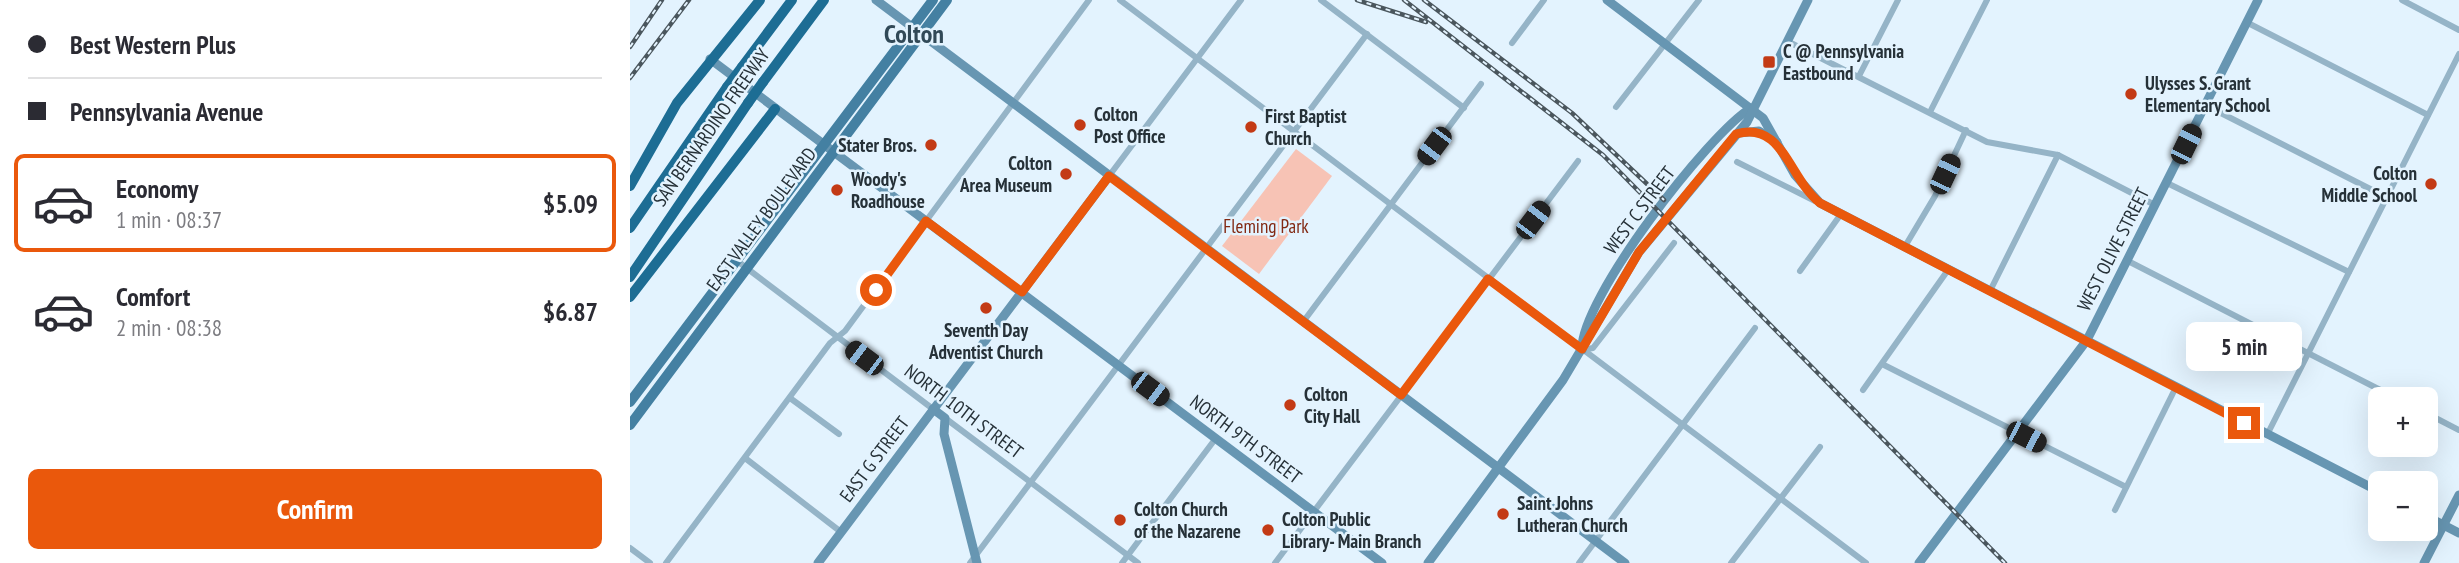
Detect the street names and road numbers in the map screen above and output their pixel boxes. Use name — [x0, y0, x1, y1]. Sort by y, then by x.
street label: SAN BERNARDINO FREEWAY — [648, 43, 775, 211]
street label: EAST VALLEY BOULEVARD — [701, 143, 821, 295]
street label: WEST C STREET — [1598, 161, 1680, 259]
street label: WEST OLIVE STREET — [2072, 183, 2155, 315]
street label: NORTH 10TH STREET — [900, 359, 1028, 464]
street label: NORTH 9TH STREET — [1186, 389, 1307, 489]
street label: EAST G STREET — [834, 411, 914, 507]

